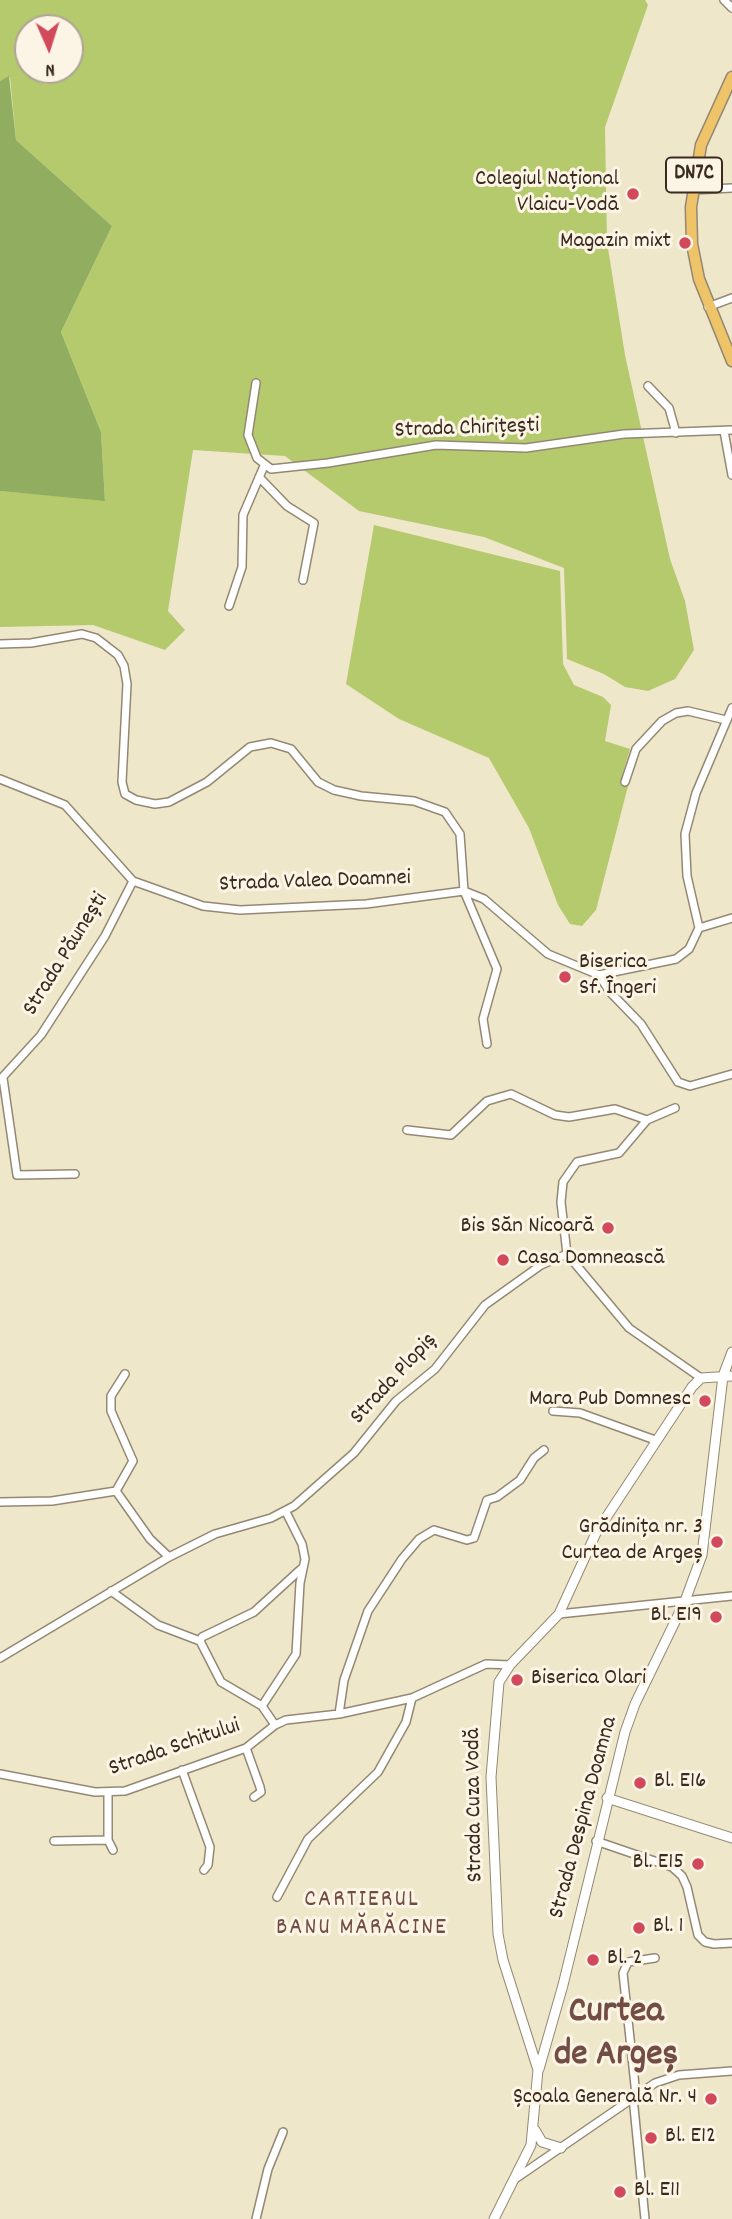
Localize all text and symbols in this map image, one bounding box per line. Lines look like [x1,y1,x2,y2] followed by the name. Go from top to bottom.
[14,14,84,84] north arrow
[45,55,55,82] text: N
[666,158,722,192] road number: DN7C
[475,167,619,221] place label: Colegiul Național Vlaicu-Vodă
[625,186,641,202] marker: Colegiul Național Vlaicu-Vodă
[560,229,671,257] place label: Magazin mixt
[677,235,693,251] marker: Magazin mixt
[394,414,540,446] street label: Strada Chirițești
[219,866,411,900] street label: Strada Valea Doamnei
[18,888,116,1022] street label: Strada Păunești
[579,950,656,1004] place label: Biserica Sf. Îngeri
[557,969,573,985] marker: Biserica Sf. Îngeri
[461,1214,594,1242] place label: Bis Săn Nicoară
[600,1220,616,1236] marker: Bis Săn Nicoară
[517,1246,665,1274] place label: Casa Domnească
[495,1252,511,1268] marker: Casa Domnească
[346,1328,444,1432] street label: Strada Plopiș
[529,1387,691,1415] place label: Mara Pub Domnesc
[697,1393,713,1409] marker: Mara Pub Domnesc
[561,1515,703,1569] place label: Grădinița nr. 3 Curtea de Argeș
[709,1534,725,1550] marker: Grădinița nr. 3 Curtea de Argeș
[651,1603,702,1631] place label: Bl. E19
[708,1609,724,1625] marker: Bl. E19
[531,1666,646,1694] place label: Biserica Olari
[509,1672,525,1688] marker: Biserica Olari
[106,1714,244,1784] street label: Strada Schitului
[545,1714,625,1922] street label: Strada Despina Doamna
[461,1728,491,1882] street label: Strada Cuza Vodă
[654,1769,706,1797] place label: Bl. E16
[632,1775,648,1791] marker: Bl. E16
[632,1850,684,1878] place label: Bl. E15
[690,1856,706,1872] marker: Bl. E15
[278,1888,446,1944] district label: CARTIERUL BANU MĂRĂCINE
[653,1914,683,1942] place label: Bl. 1
[631,1920,647,1936] marker: Bl. 1
[607,1946,643,1974] place label: Bl. 2
[585,1952,601,1968] marker: Bl. 2
[554,1993,678,2080] district label: Curtea de Argeș
[513,2085,697,2113] place label: Școala Generală Nr. 4
[703,2091,719,2107] marker: Școala Generală Nr. 4
[665,2124,716,2152] place label: Bl. E12
[643,2130,659,2146] marker: Bl. E12
[634,2178,680,2206] place label: Bl. E11
[612,2184,628,2200] marker: Bl. E11

